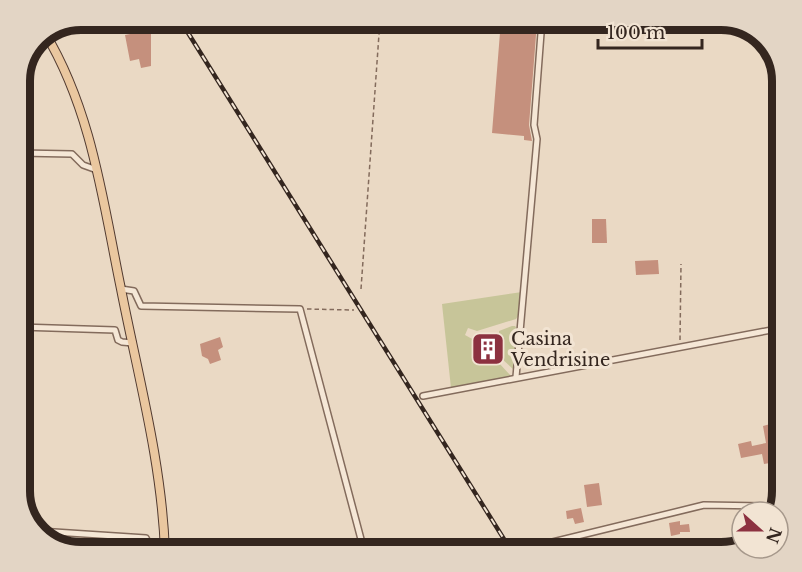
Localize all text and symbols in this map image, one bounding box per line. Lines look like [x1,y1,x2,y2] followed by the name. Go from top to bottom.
[598,12,702,50] scale bar
[607,22,665,44] text: 100 m
[510,328,610,371] place label: Casina Vendrisine
[470,331,506,367] building icon: Casina Vendrisine
[730,500,790,560] north arrow
[762,525,786,546] text: N

